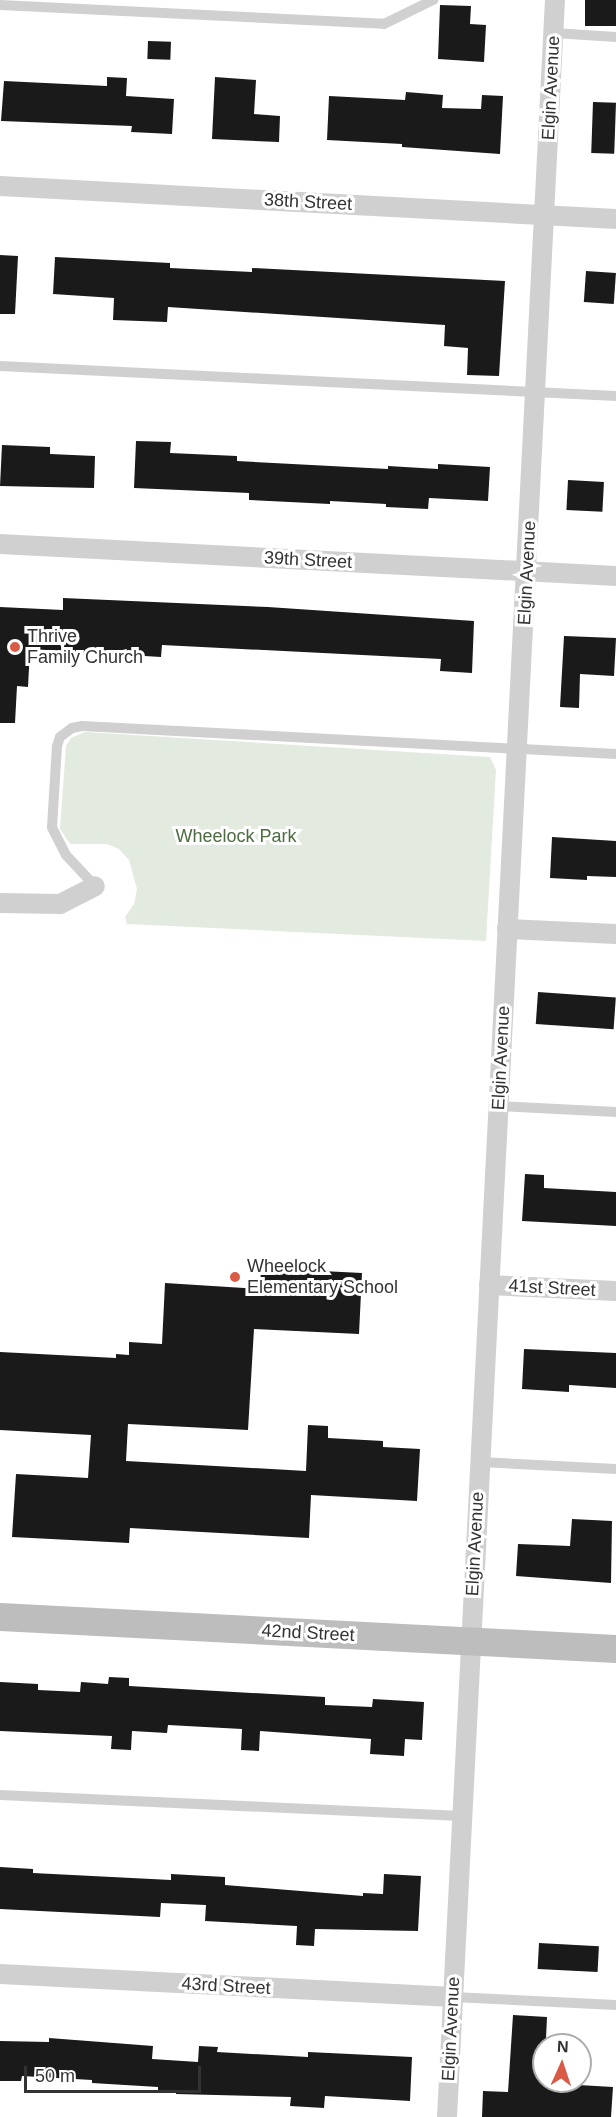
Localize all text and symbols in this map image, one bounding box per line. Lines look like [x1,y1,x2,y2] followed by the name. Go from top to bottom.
[537,35,565,141] street label: Elgin Avenue
[263,189,353,215] street label: 38th Street
[513,520,541,626] street label: Elgin Avenue
[263,547,353,573] street label: 39th Street
[27,626,143,668] place label: Thrive Family Church
[8,640,22,654] marker: Thrive Family Church
[175,825,297,847] park label: Wheelock Park
[487,1005,515,1111] street label: Elgin Avenue
[247,1256,398,1298] place label: Wheelock Elementary School
[228,1270,242,1284] marker: Wheelock Elementary School
[508,1275,596,1301] street label: 41st Street
[461,1491,489,1597] street label: Elgin Avenue
[261,1620,355,1646] street label: 42nd Street
[181,1973,271,1999] street label: 43rd Street
[437,1976,465,2082] street label: Elgin Avenue
[532,2033,592,2093] north arrow
[557,2038,569,2055] text: N
[27,2054,204,2092] scale bar
[35,2066,75,2086] text: 50 m

